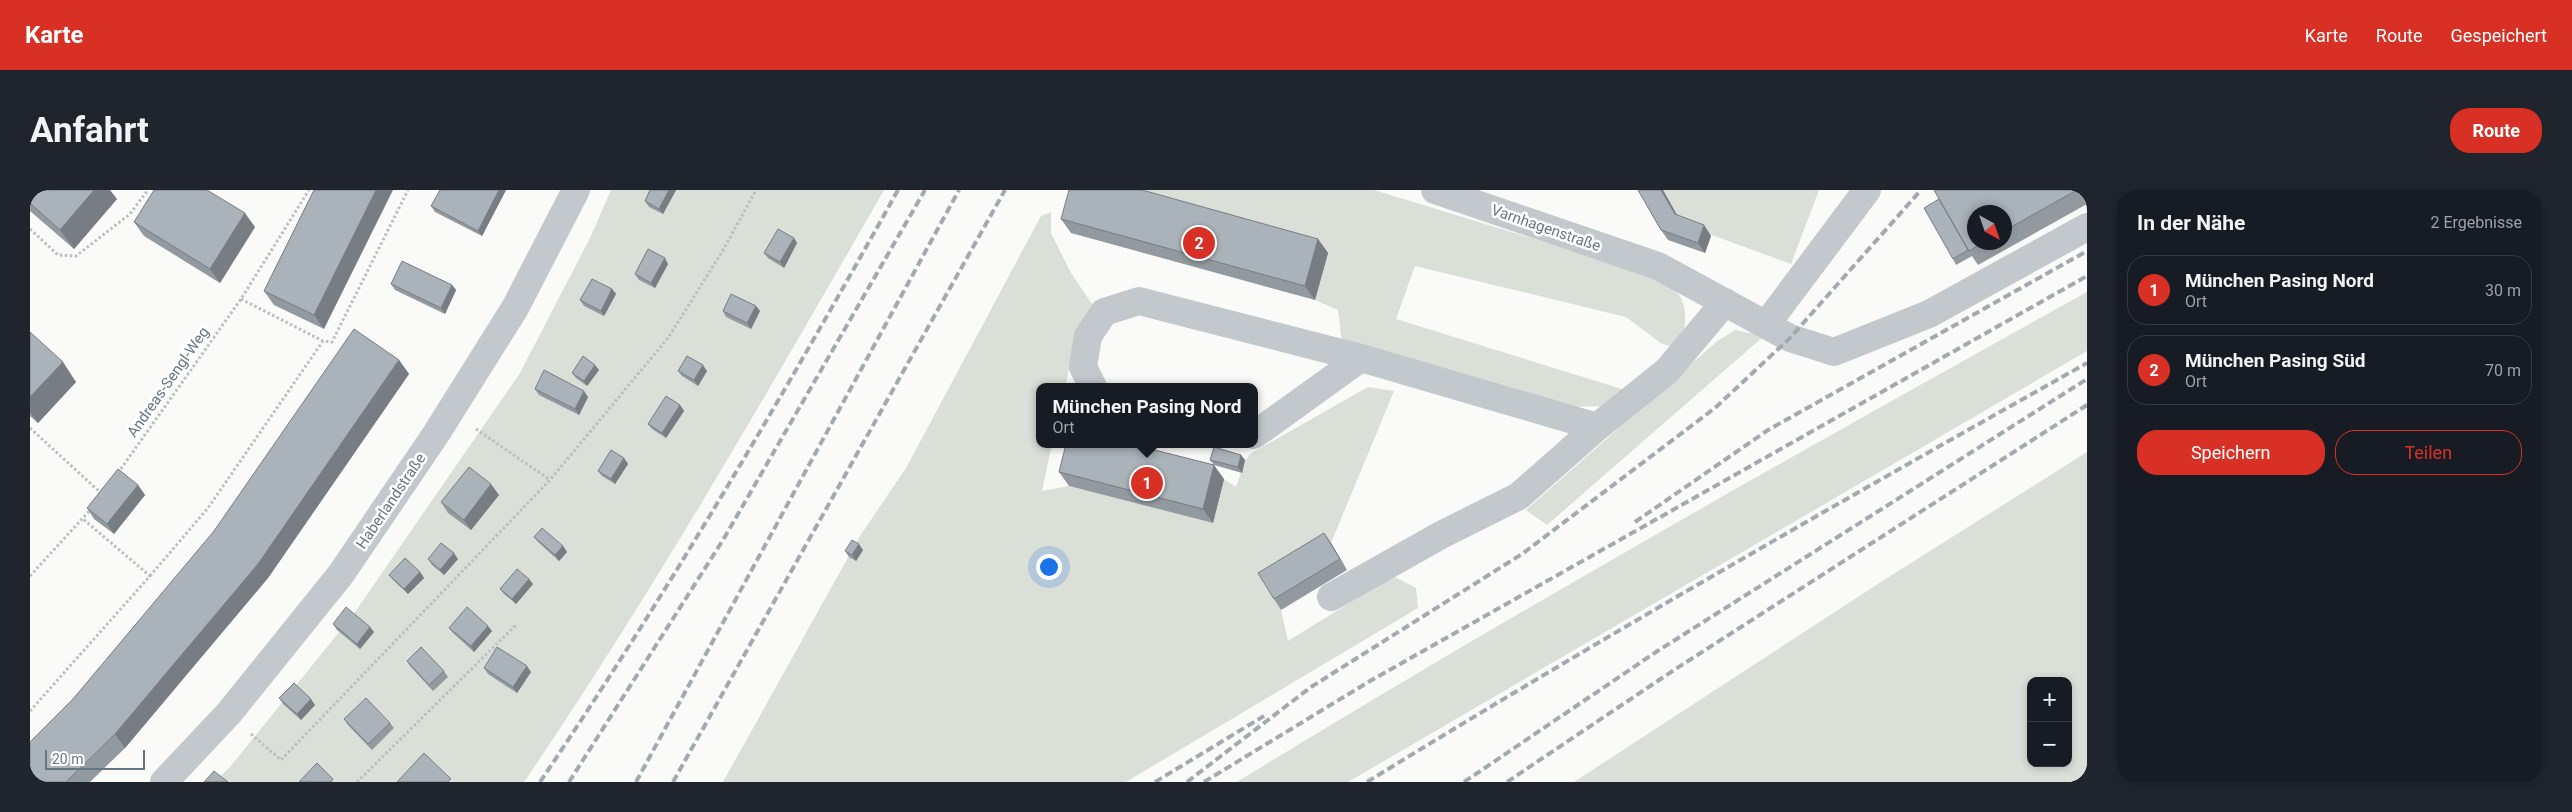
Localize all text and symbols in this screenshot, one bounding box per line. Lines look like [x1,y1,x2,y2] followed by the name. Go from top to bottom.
[25,21,84,49] text: Karte
[2305,25,2348,46] text: Karte
[2376,25,2423,46] text: Route
[2451,25,2547,46] text: Gespeichert
[2450,108,2542,153] button: Route
[30,110,149,151] text: Anfahrt
[1489,201,1603,255] street label: Varnhagenstraße
[1967,205,2012,250] north arrow
[2137,211,2245,235] text: In der Nähe
[2430,213,2522,232] text: 2 Ergebnisse
[1183,224,1215,262] pin: 2
[2185,269,2374,292] text: München Pasing Nord
[2149,281,2159,300] text: 1
[2485,281,2521,300] text: 30 m
[2185,292,2207,311] text: Ort
[123,323,213,441] street label: Andreas-Sengl-Weg
[2185,349,2365,372] text: München Pasing Süd
[2149,361,2159,380] text: 2
[2485,361,2521,380] text: 70 m
[2185,372,2207,391] text: Ort
[1036,383,1258,448] popup
[1052,395,1242,418] text: München Pasing Nord
[1052,418,1075,437] text: Ort
[2137,430,2325,475] button: Speichern
[2335,430,2522,475] button: Teilen
[352,450,430,552] street label: Haberlandstraße
[1131,464,1163,502] pin: 1
[1036,554,1062,580] your location
[2027,677,2072,767] map controls
[2027,677,2072,722] button: +
[2027,722,2072,767] button: −
[45,747,145,770] scale bar
[52,751,84,767] text: 20 m

